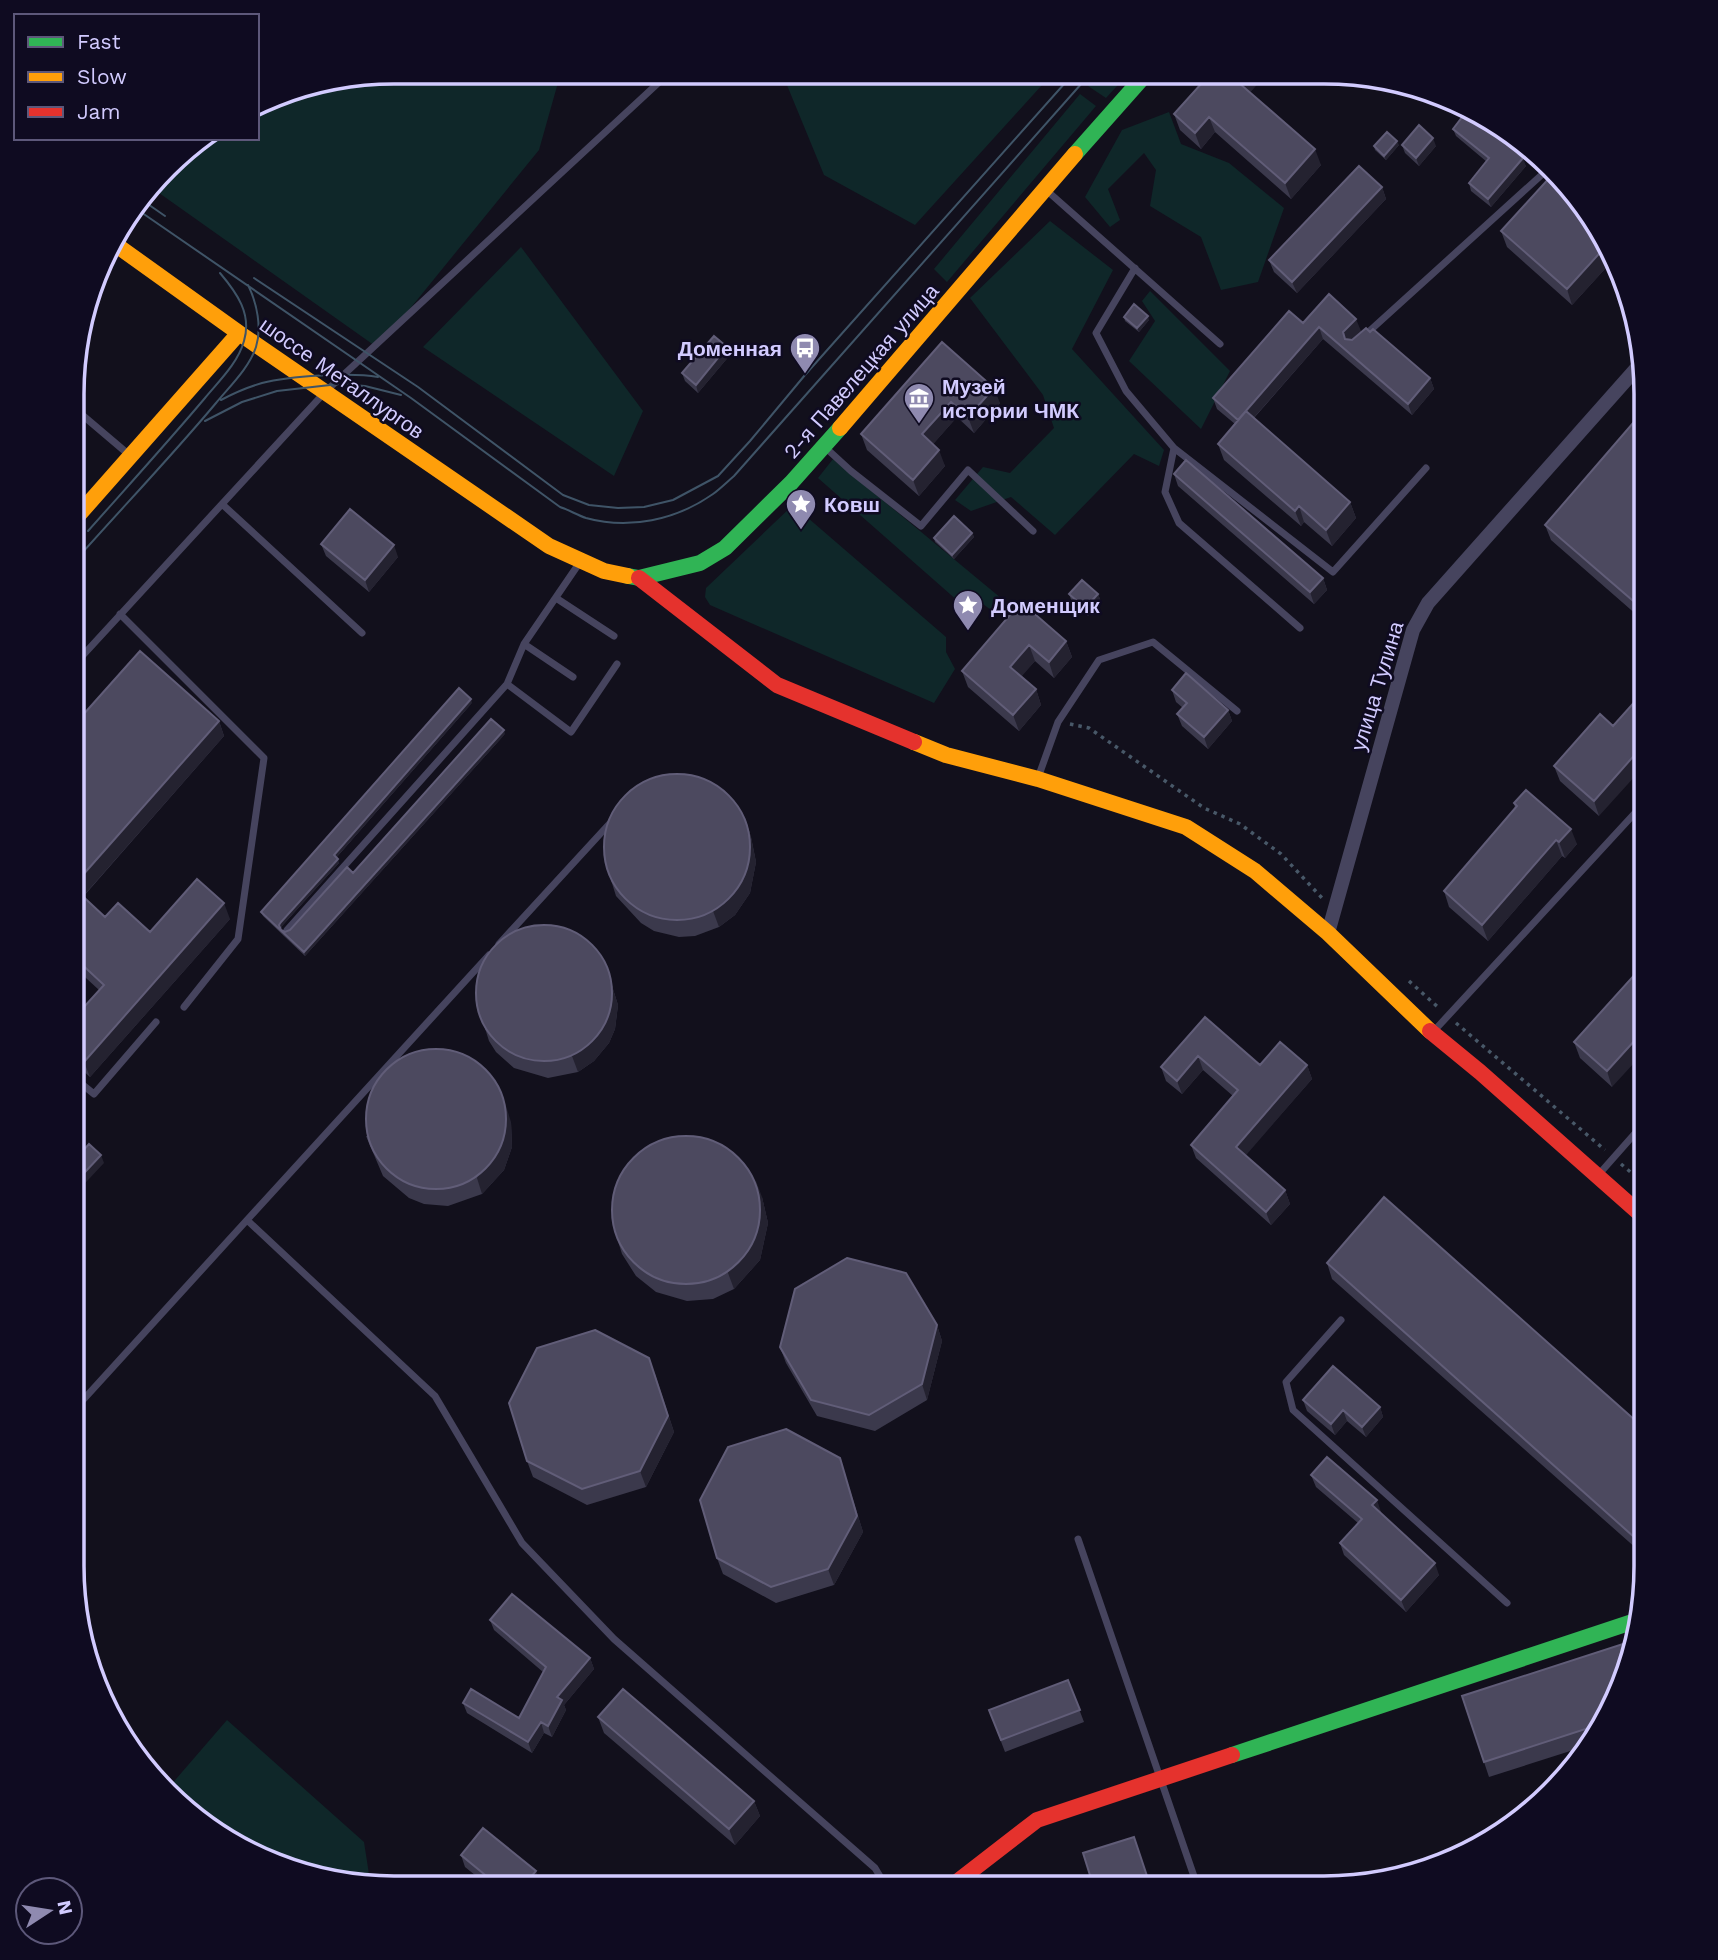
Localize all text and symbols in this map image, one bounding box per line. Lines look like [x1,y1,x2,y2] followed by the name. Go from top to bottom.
[14,14,259,140] legend
[77,29,121,54] text: Fast
[77,64,127,89] text: Slow
[77,99,120,124] text: Jam
[778,278,944,463] street label: 2-я Павелецкая улица
[255,312,429,444] street label: шоссе Металлургов
[788,331,822,375] bus stop icon: Доменная
[678,336,782,361] place label: Доменная
[942,374,1079,423] place label: Музей истории ЧМК
[902,381,936,425] museum icon: Музей истории ЧМК
[784,487,818,531] place icon: Ковш
[824,492,880,517] place label: Ковш
[951,588,985,632] place icon: Доменщик
[991,593,1100,618] place label: Доменщик
[1345,618,1409,754] street label: улица Тулина
[14,1876,84,1946] north arrow
[52,1898,78,1917] text: N

